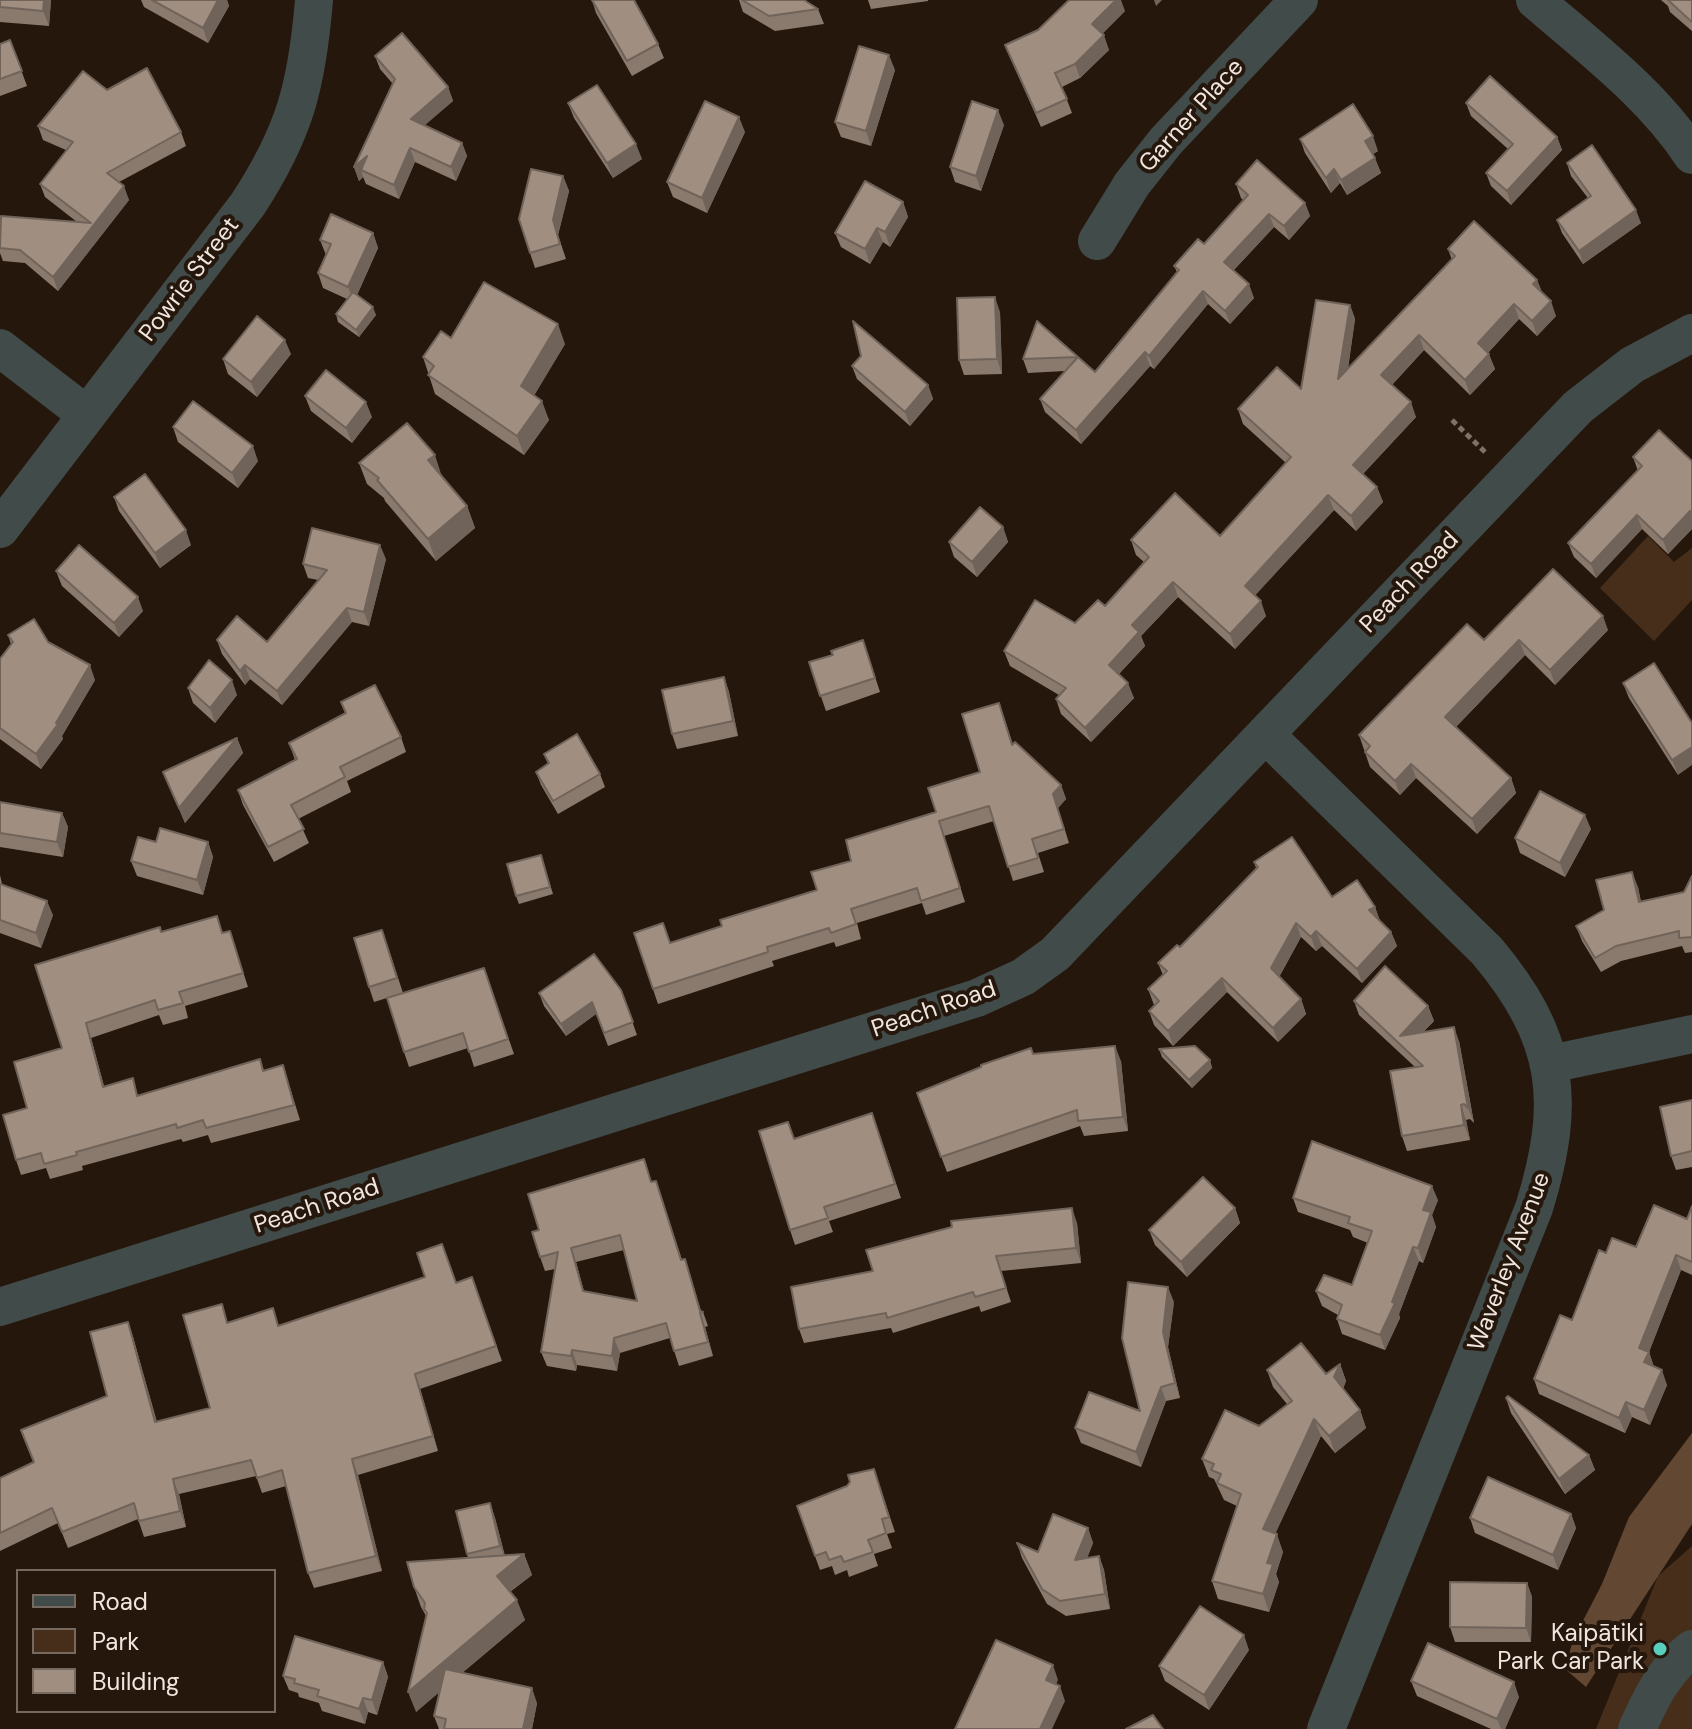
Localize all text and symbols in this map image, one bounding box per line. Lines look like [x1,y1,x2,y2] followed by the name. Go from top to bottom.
[1134,53,1250,179] street label: Garner Place
[134,212,246,348] street label: Powrie Street
[1355,526,1465,640] street label: Peach Road
[868,975,1000,1045] street label: Peach Road
[1463,1169,1557,1355] street label: Waverley Avenue
[251,1173,383,1241] street label: Peach Road
[16,1569,276,1713] legend
[92,1586,148,1617] text: Road
[1497,1621,1644,1677] place label: Kaipātiki Park Car Park
[92,1626,139,1657] text: Park
[1651,1640,1669,1658] marker: Kaipātiki Park Car Park
[92,1666,179,1697] text: Building

